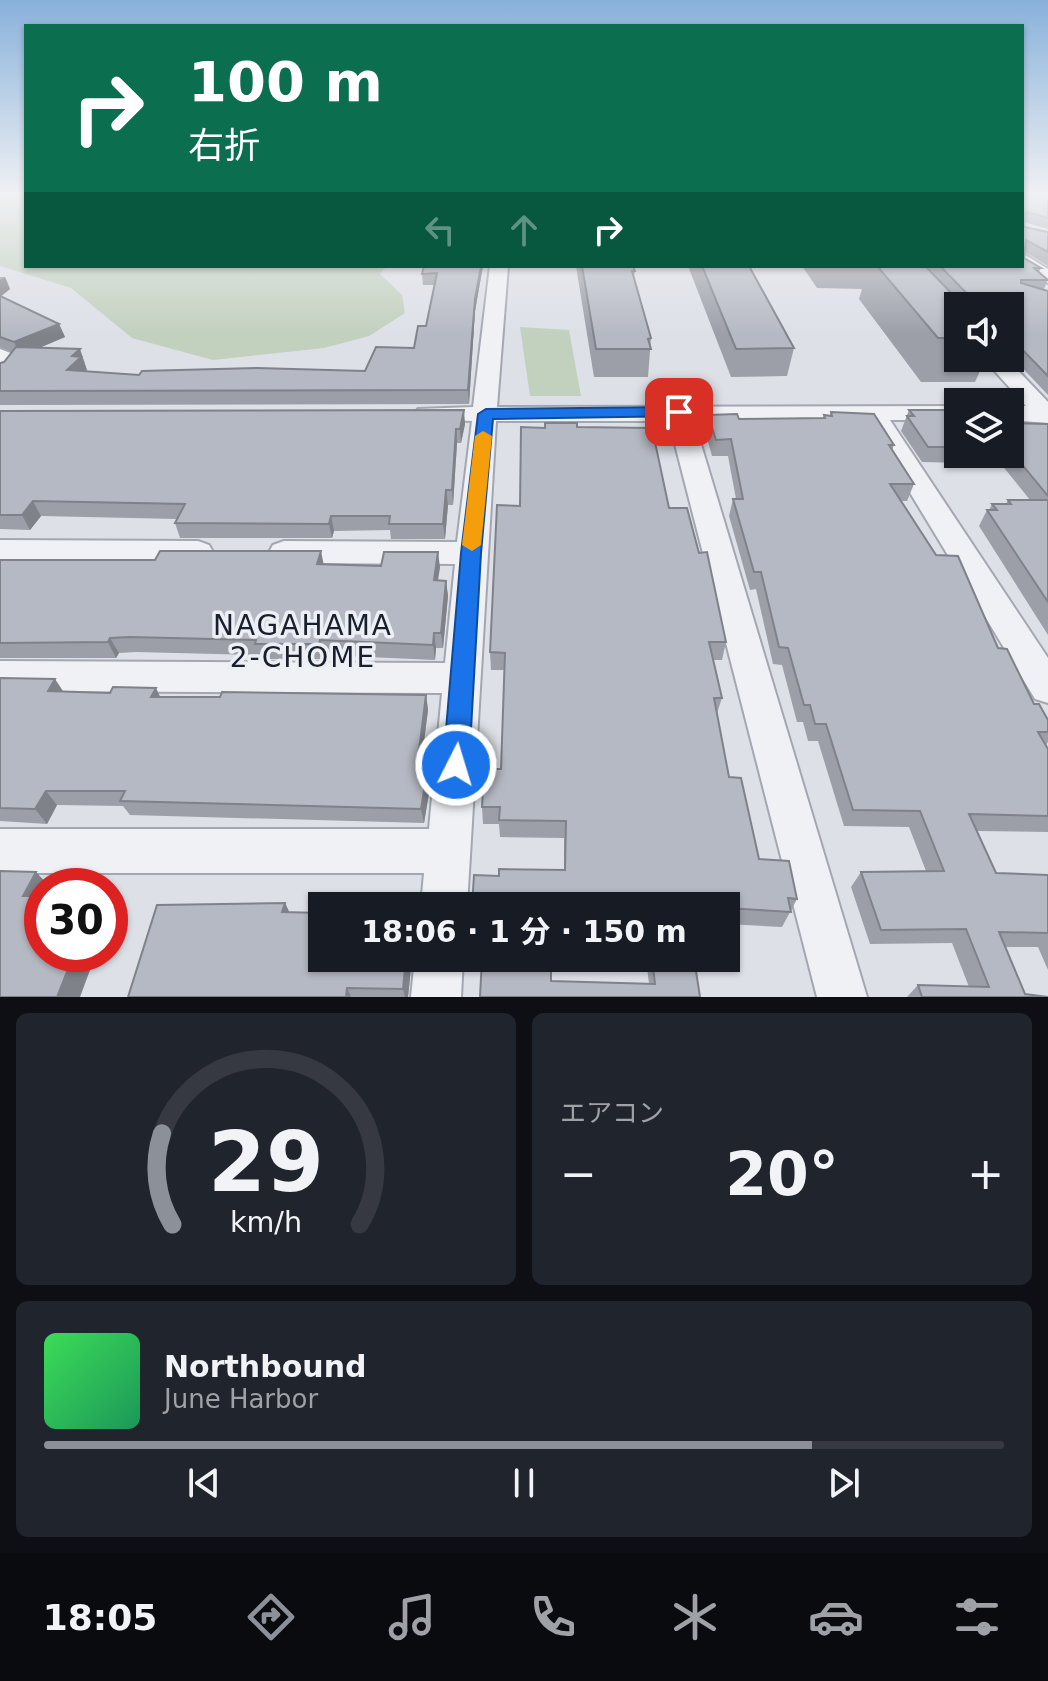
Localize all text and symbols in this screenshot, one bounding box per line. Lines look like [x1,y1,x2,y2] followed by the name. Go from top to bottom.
[188,49,383,114] text: 100 m
[56,56,160,160] icon: right
[188,125,260,166] text: 右折
[418,208,462,252] icon: left
[502,208,546,252] icon: ahead
[586,208,630,252] icon: right
[944,292,1024,468] map controls
[944,292,1024,372] button: sound
[645,378,713,446] pin
[944,388,1024,468] button: layers
[657,390,701,434] icon: arrive
[213,609,393,674] district label: NAGAHAMA 2-CHOME
[414,723,498,807] position arrow
[24,868,128,972] speed limit sign: 30
[361,914,687,949] text: 18:06 · 1 分 · 150 m
[560,1098,664,1128] text: エアコン
[208,1114,324,1211] text: 29
[725,1139,839,1209] text: 20°
[560,1148,597,1199] text: −
[967,1148,1004,1199] text: +
[230,1205,302,1239] text: km/h
[164,1349,367,1384] text: Northbound
[164,1384,318,1414] text: June Harbor
[182,1461,226,1505] icon: previous
[502,1461,546,1505] icon: pause
[822,1461,866,1505] icon: next
[243,1589,299,1645] icon: directions
[384,1589,440,1645] icon: music
[525,1589,581,1645] icon: phone
[667,1589,723,1645] icon: climate
[808,1589,864,1645] icon: car
[949,1589,1005,1645] icon: filters
[43,1597,157,1638] text: 18:05

